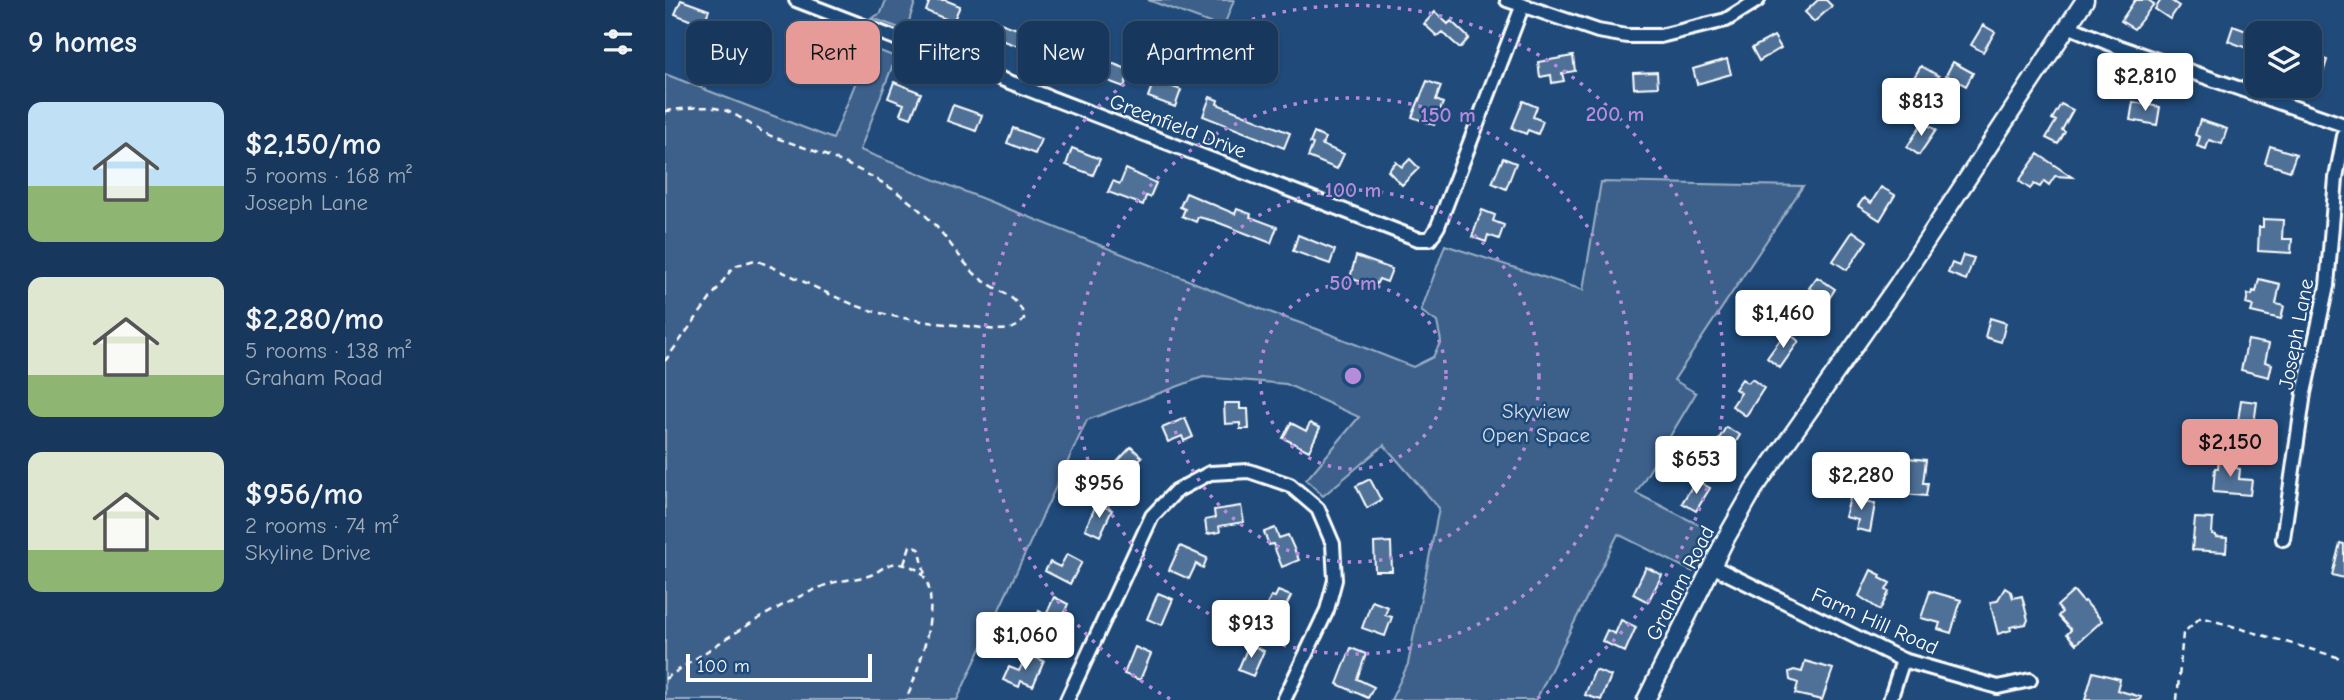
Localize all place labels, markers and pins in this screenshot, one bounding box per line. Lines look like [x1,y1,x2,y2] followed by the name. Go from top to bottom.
[2088,54,2202,113] pin: $2,810
[1880,78,1962,138] pin: $813
[1726,290,1840,350] pin: $1,460
[1341,364,1365,388] centre of rings
[2173,420,2287,479] pin: $2,150
[1655,436,1737,496] pin: $653
[1804,452,1918,512] pin: $2,280
[1058,461,1140,520] pin: $956
[1210,600,1292,660] pin: $913
[968,612,1082,672] pin: $1,060

